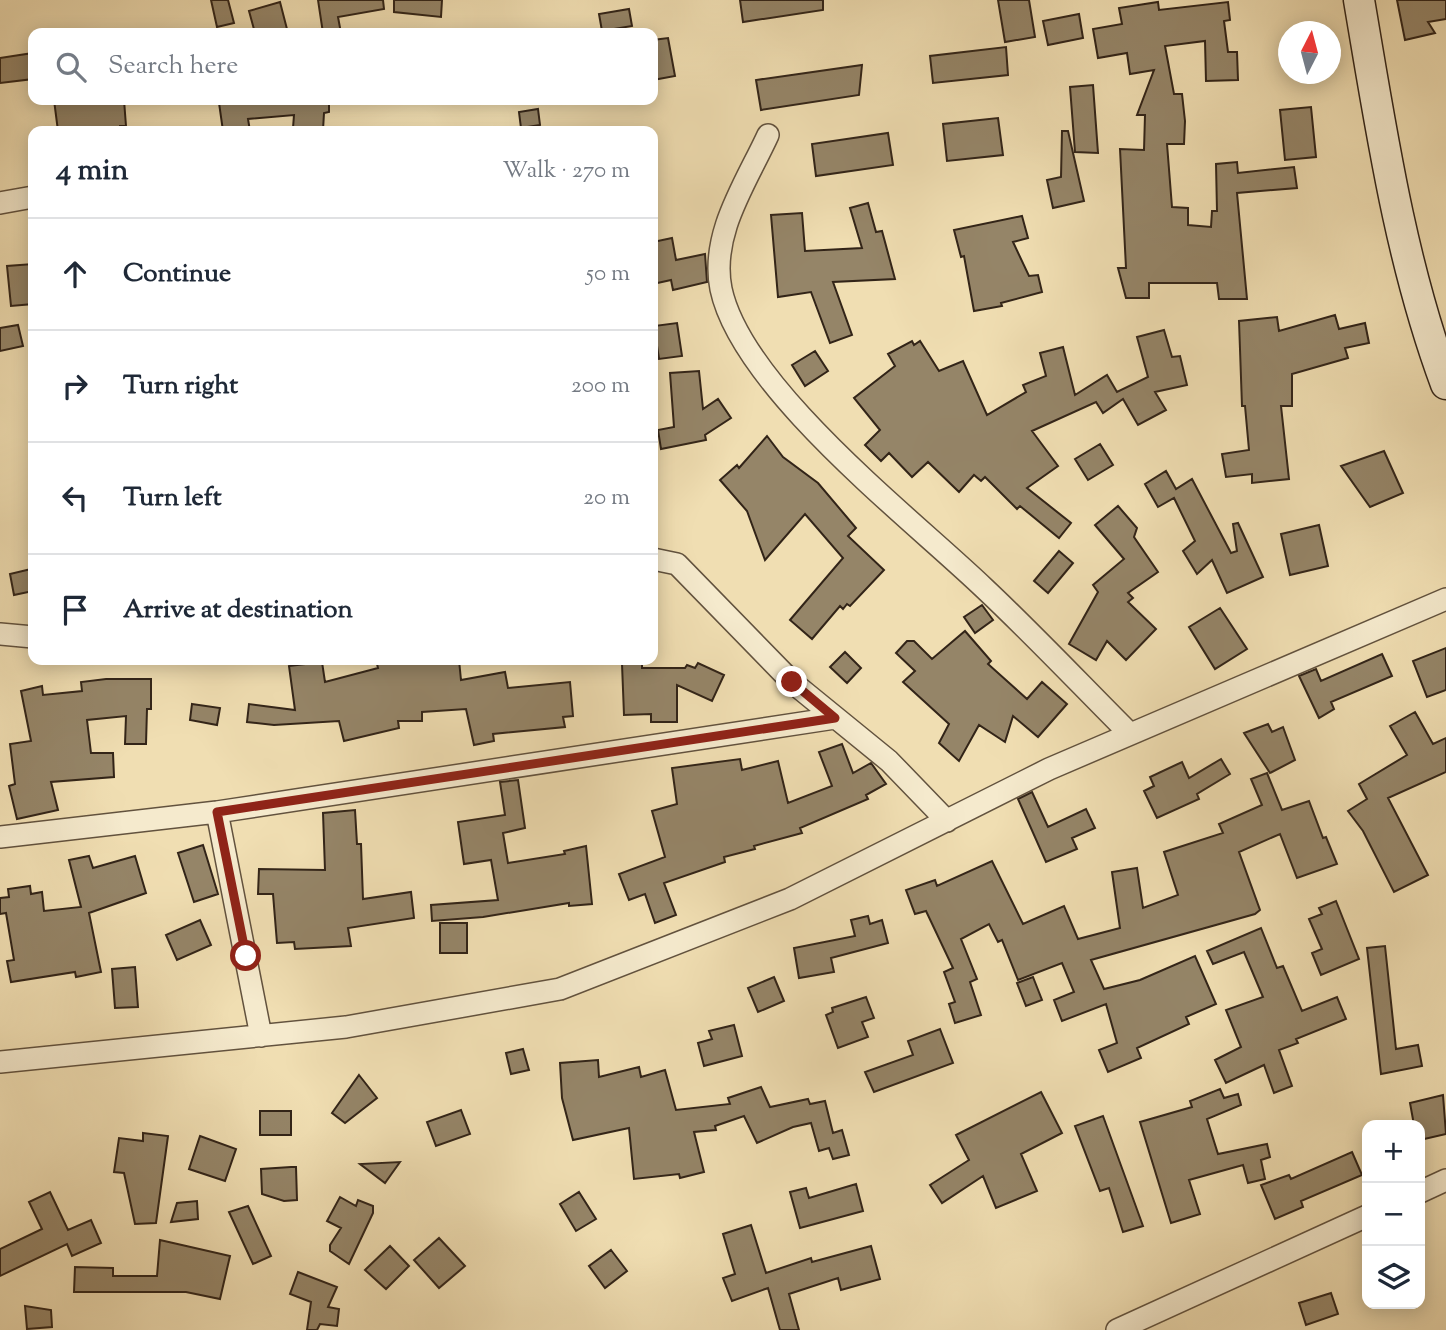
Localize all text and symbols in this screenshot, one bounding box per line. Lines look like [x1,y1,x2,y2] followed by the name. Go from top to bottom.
[1278,21,1341,84] north arrow
[28,28,658,105] search box
[52,48,90,86] icon: search
[108,48,238,85] text: Search here
[56,150,129,193] text: 4 min
[502,155,630,188] text: Walk · 270 m
[56,255,94,293] icon: ahead
[123,256,231,293] text: Continue
[586,258,630,291] text: 50 m
[56,367,94,405] icon: right
[123,368,238,405] text: Turn right
[571,370,630,403] text: 200 m
[56,479,94,517] icon: left
[123,480,222,517] text: Turn left
[583,482,630,515] text: 20 m
[56,591,94,629] icon: arrive
[123,592,353,629] text: Arrive at destination
[776,666,807,697] route end
[230,940,261,971] route start
[1362,1120,1425,1309] map controls
[1362,1120,1425,1183] button: +
[1362,1183,1425,1246] button: −
[1362,1246,1425,1309] button: layers

